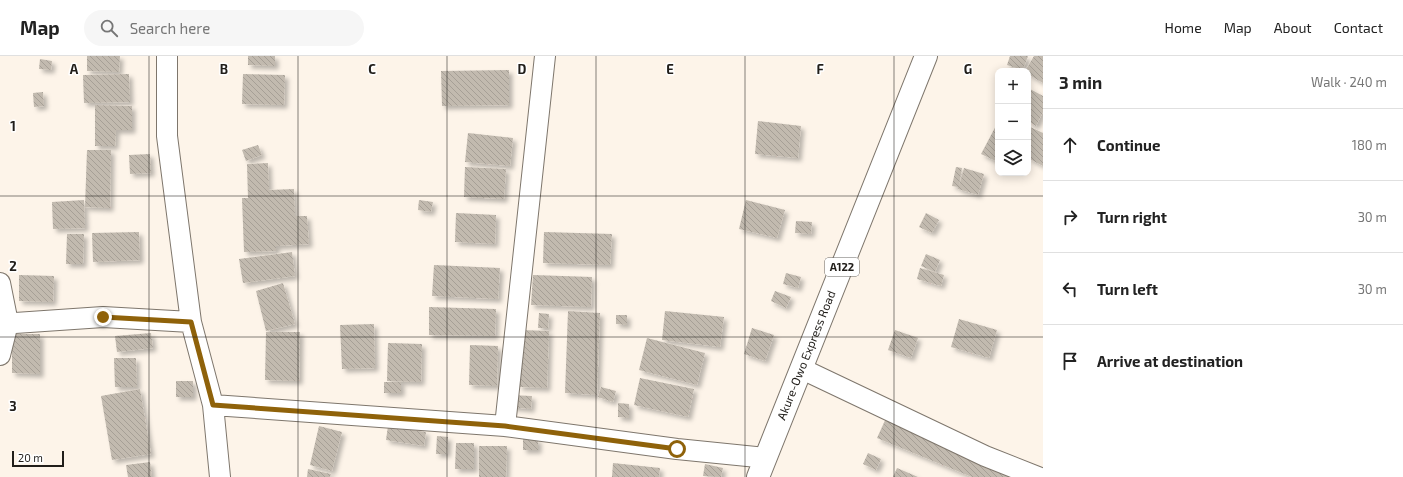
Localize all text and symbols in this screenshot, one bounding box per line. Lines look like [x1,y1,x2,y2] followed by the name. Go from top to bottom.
[84,10,364,46] search box
[20,16,60,39] text: Map
[98,17,120,39] icon: search
[130,19,210,37] text: Search here
[1165,19,1202,36] text: Home
[1224,19,1252,36] text: Map
[1274,19,1312,36] text: About
[1334,19,1383,36] text: Contact
[70,61,79,77] text: A
[220,61,228,77] text: B
[368,61,376,77] text: C
[518,61,527,77] text: D
[666,61,674,77] text: E
[816,61,824,77] text: F
[964,61,972,77] text: G
[995,68,1031,176] map controls
[995,68,1031,104] button: +
[1059,72,1102,92] text: 3 min
[1311,74,1387,90] text: Walk · 240 m
[995,104,1031,140] button: −
[10,118,16,134] text: 1
[1059,134,1081,156] icon: ahead
[1097,136,1160,154] text: Continue
[1352,137,1387,153] text: 180 m
[995,140,1031,176] button: layers
[1059,206,1081,228] icon: right
[1097,208,1167,226] text: Turn right
[1358,209,1387,225] text: 30 m
[9,258,17,274] text: 2
[825,258,859,276] road number: A122
[1059,278,1081,300] icon: left
[1097,280,1158,298] text: Turn left
[1358,281,1387,297] text: 30 m
[774,288,838,422] street label: Akure-Owo Express Road
[94,308,112,326] route end
[1059,350,1081,372] icon: arrive
[1097,352,1243,370] text: Arrive at destination
[9,398,17,414] text: 3
[668,440,686,458] route start
[12,449,64,468] scale bar
[18,451,43,464] text: 20 m

